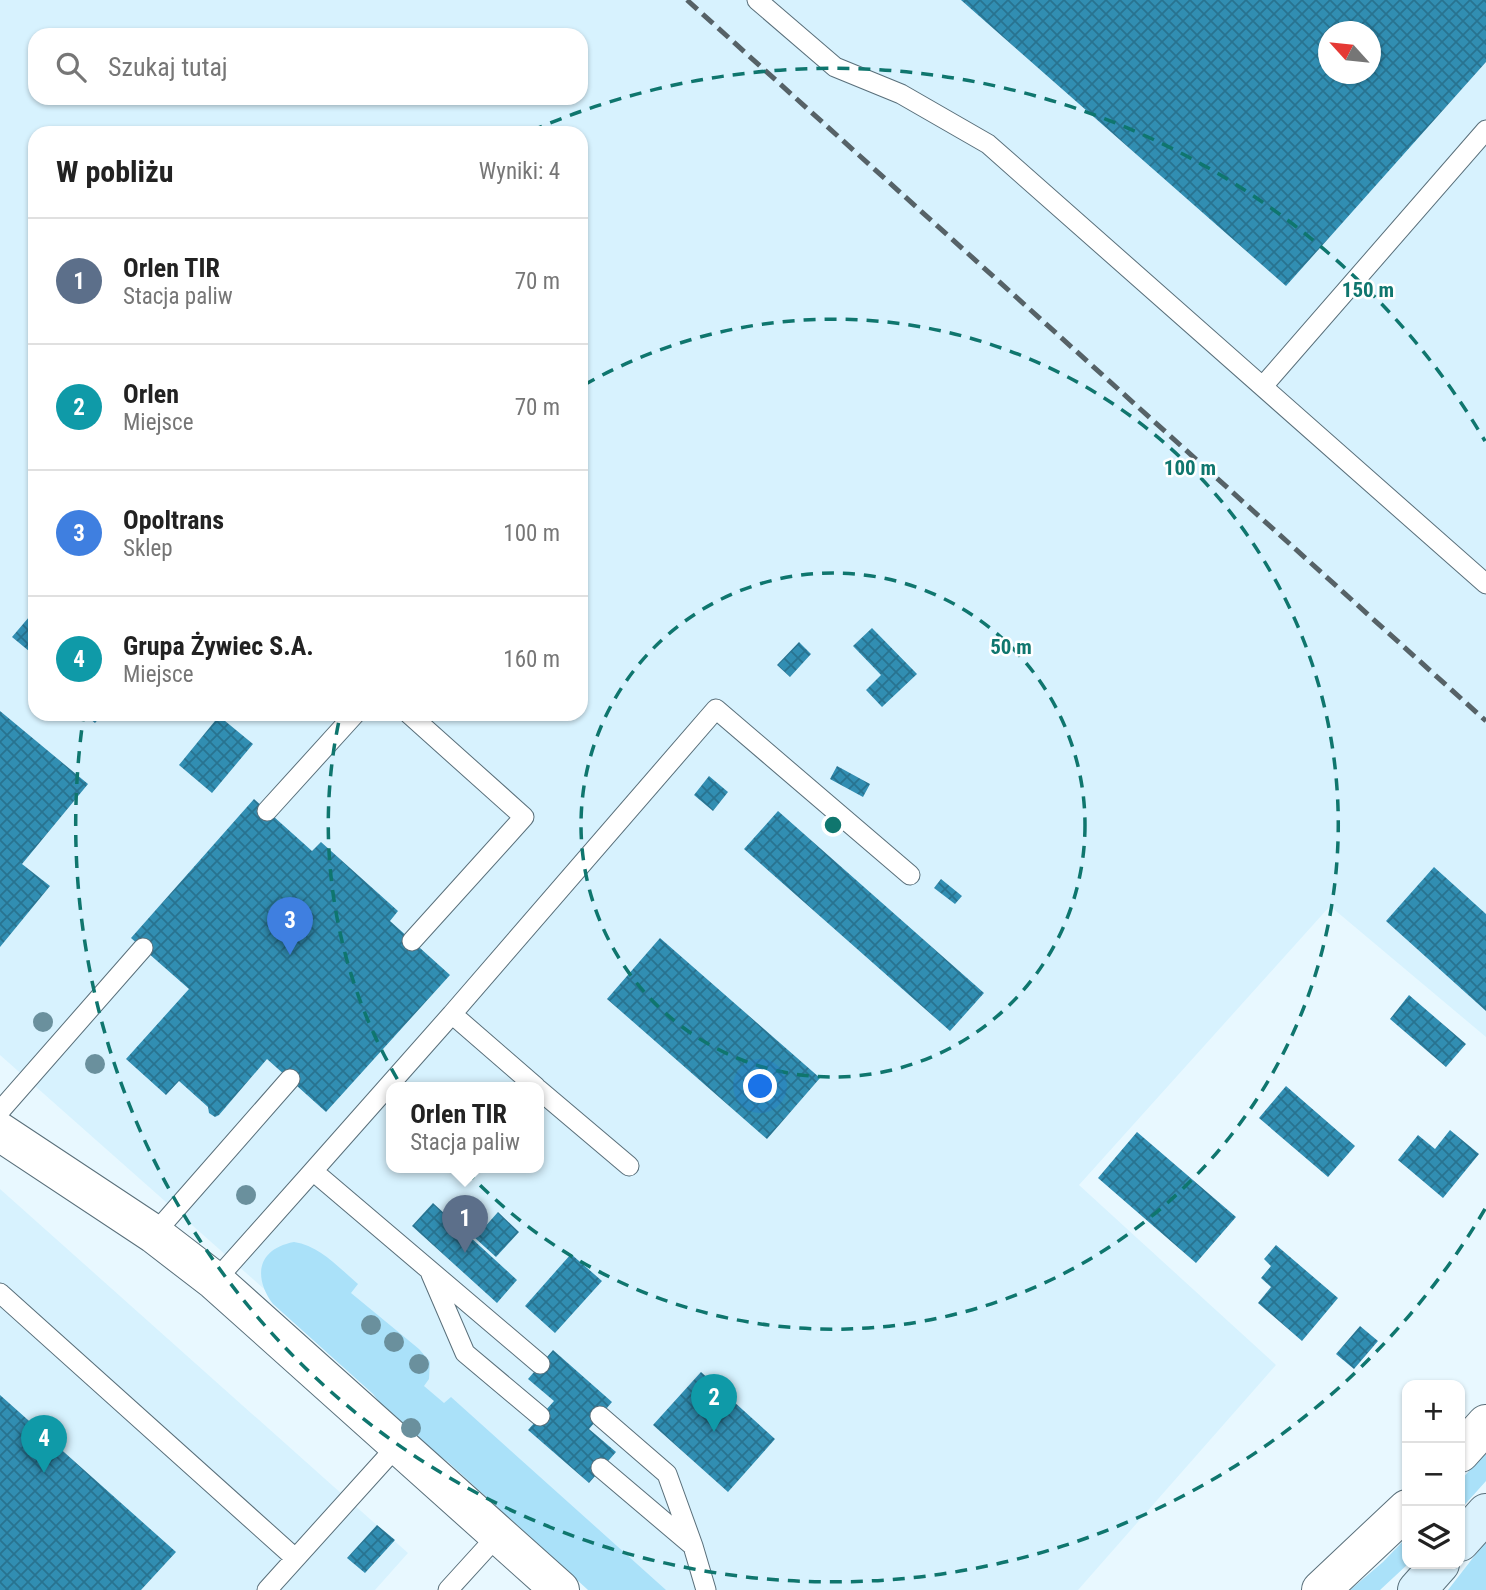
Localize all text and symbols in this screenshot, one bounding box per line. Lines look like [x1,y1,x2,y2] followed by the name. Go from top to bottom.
[1318,21,1381,84] north arrow
[28,28,588,105] search box
[52,48,90,86] icon: search
[108,52,228,82] text: Szukaj tutaj
[56,154,173,189] text: W pobliżu
[479,158,560,185] text: Wyniki: 4
[123,253,220,283] text: Orlen TIR
[73,268,85,295] text: 1
[515,268,560,295] text: 70 m
[1342,278,1394,302] text: 150 m
[123,283,233,310] text: Stacja paliw
[123,379,179,409] text: Orlen
[73,394,85,421] text: 2
[515,394,560,421] text: 70 m
[123,409,193,436] text: Miejsce
[1164,456,1216,480] text: 100 m
[123,505,224,535] text: Opoltrans
[73,520,85,547] text: 3
[503,520,560,547] text: 100 m
[123,535,173,562] text: Sklep
[123,631,314,661] text: Grupa Żywiec S.A.
[990,635,1032,659] text: 50 m
[73,646,85,673] text: 4
[503,646,560,673] text: 160 m
[123,661,193,688] text: Miejsce
[821,813,845,837] centre of rings
[267,897,313,955] pin: 3
[743,1069,777,1103] your location
[386,1082,544,1173] popup
[410,1099,507,1129] text: Orlen TIR
[410,1129,520,1156] text: Stacja paliw
[442,1195,488,1253] pin: 1
[691,1374,737,1432] pin: 2
[1402,1380,1465,1569] map controls
[1402,1380,1465,1443] button: +
[21,1415,67,1473] pin: 4
[1402,1443,1465,1506] button: −
[1402,1506,1465,1569] button: layers

